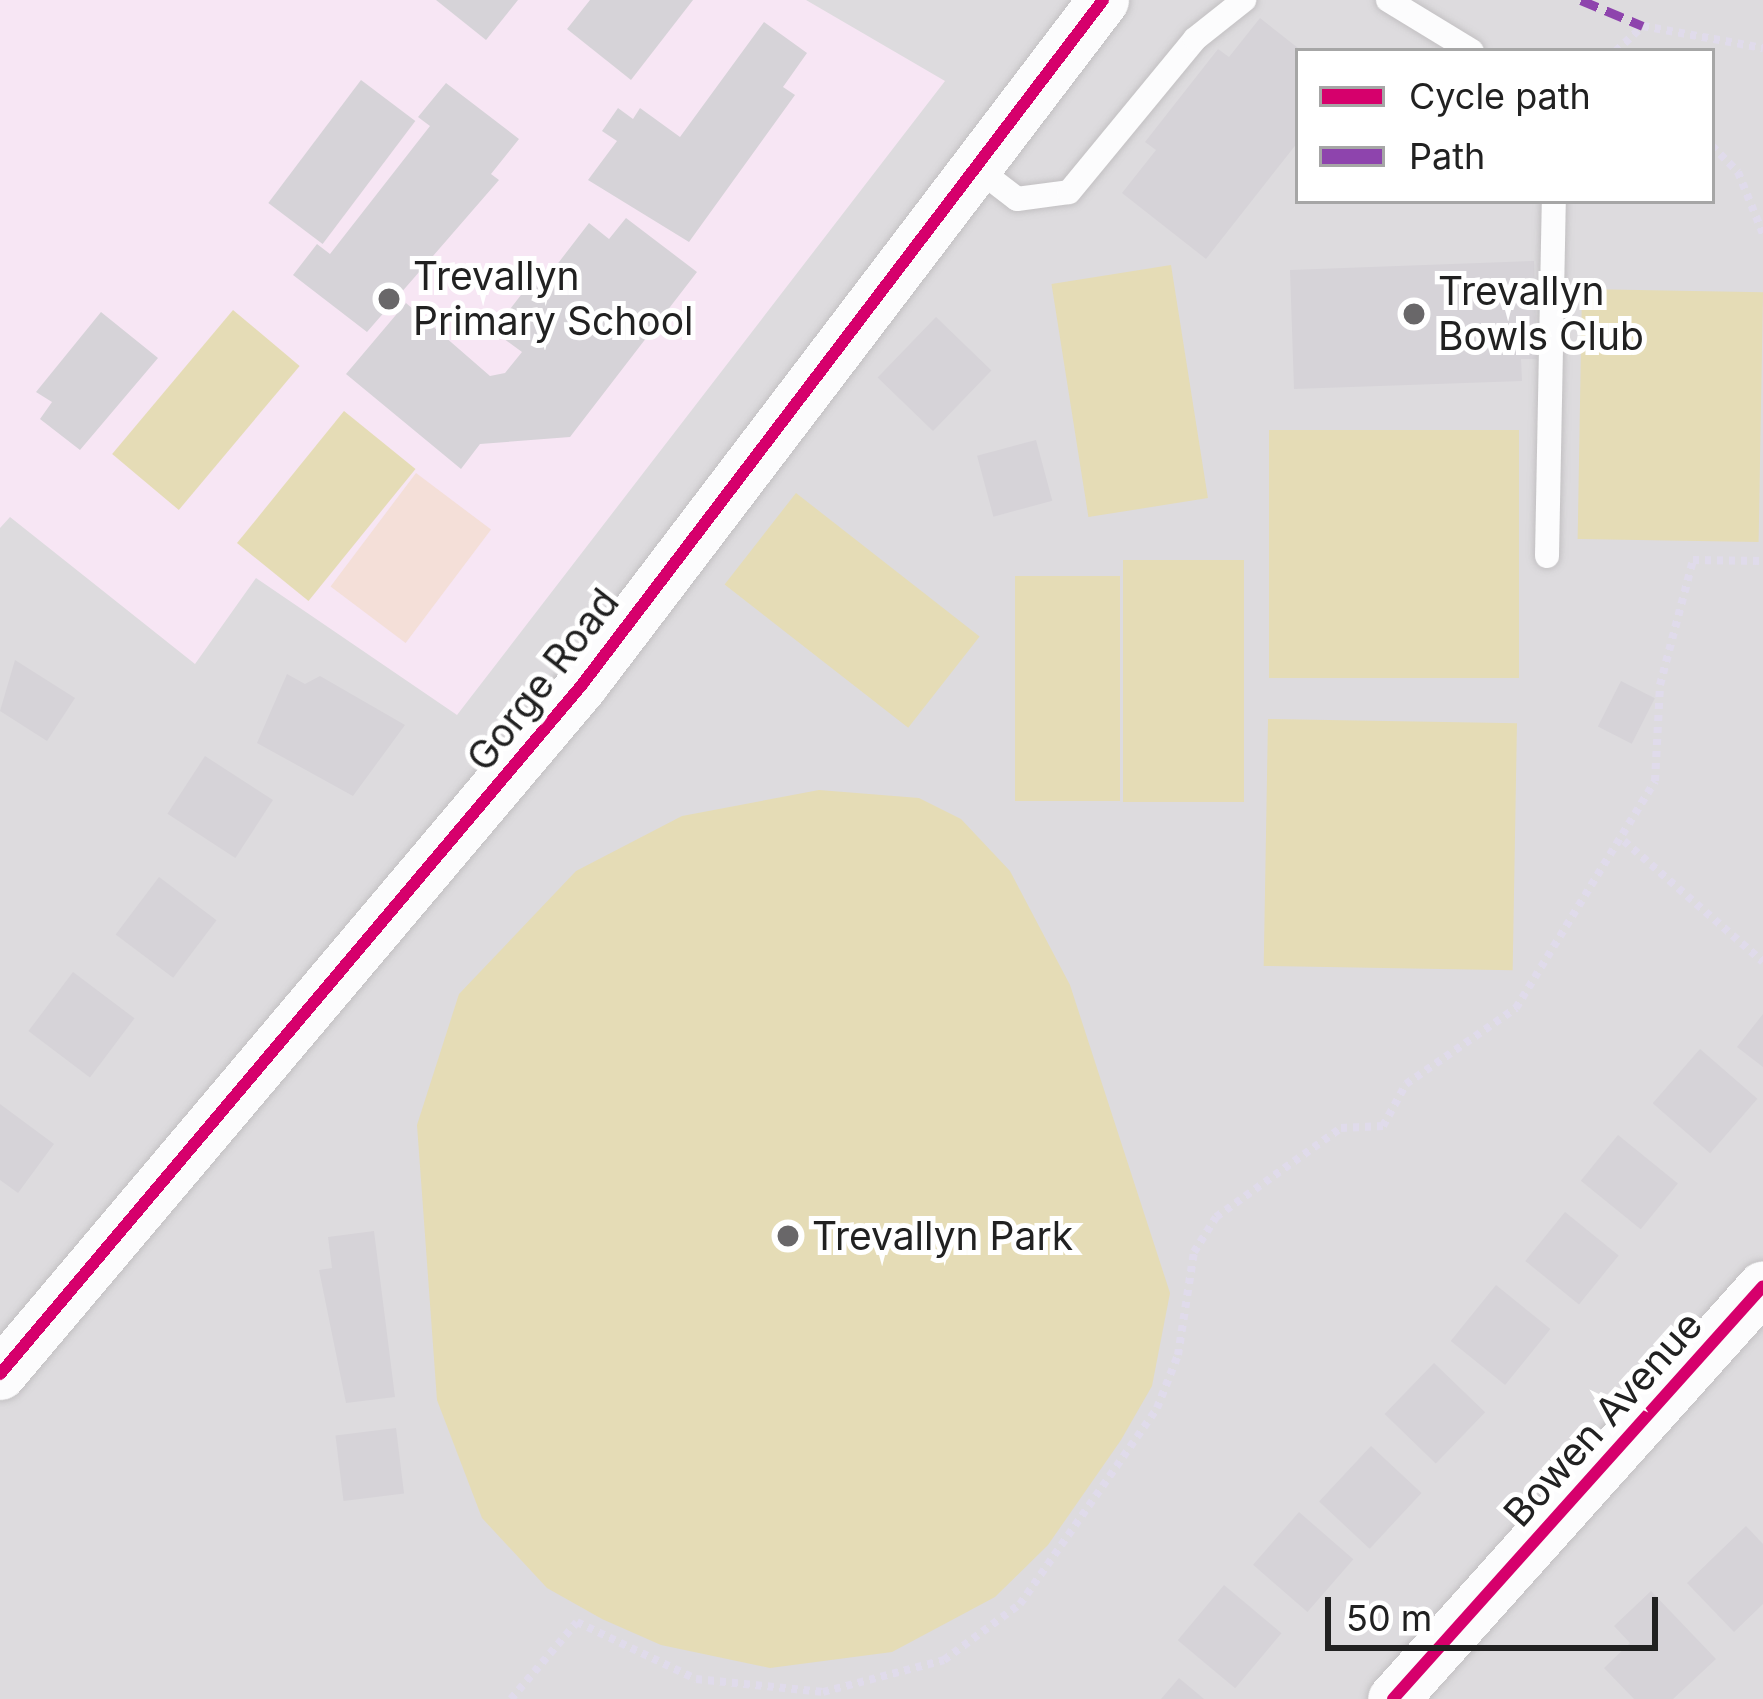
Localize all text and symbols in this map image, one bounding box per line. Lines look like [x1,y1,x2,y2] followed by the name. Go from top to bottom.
[1295,48,1715,204] legend
[1409,74,1591,118] text: Cycle path
[1409,134,1485,178] text: Path
[413,254,693,345] place label: Trevallyn Primary School
[1438,269,1644,360] place label: Trevallyn Bowls Club
[376,286,402,312] marker: Trevallyn Primary School
[1401,301,1427,327] marker: Trevallyn Bowls Club
[457,580,629,780] street label: Gorge Road
[812,1213,1073,1259] place label: Trevallyn Park
[775,1223,801,1249] marker: Trevallyn Park
[1494,1302,1712,1536] street label: Bowen Avenue
[1331,1573,1664,1647] scale bar
[1346,1596,1432,1640] text: 50 m

